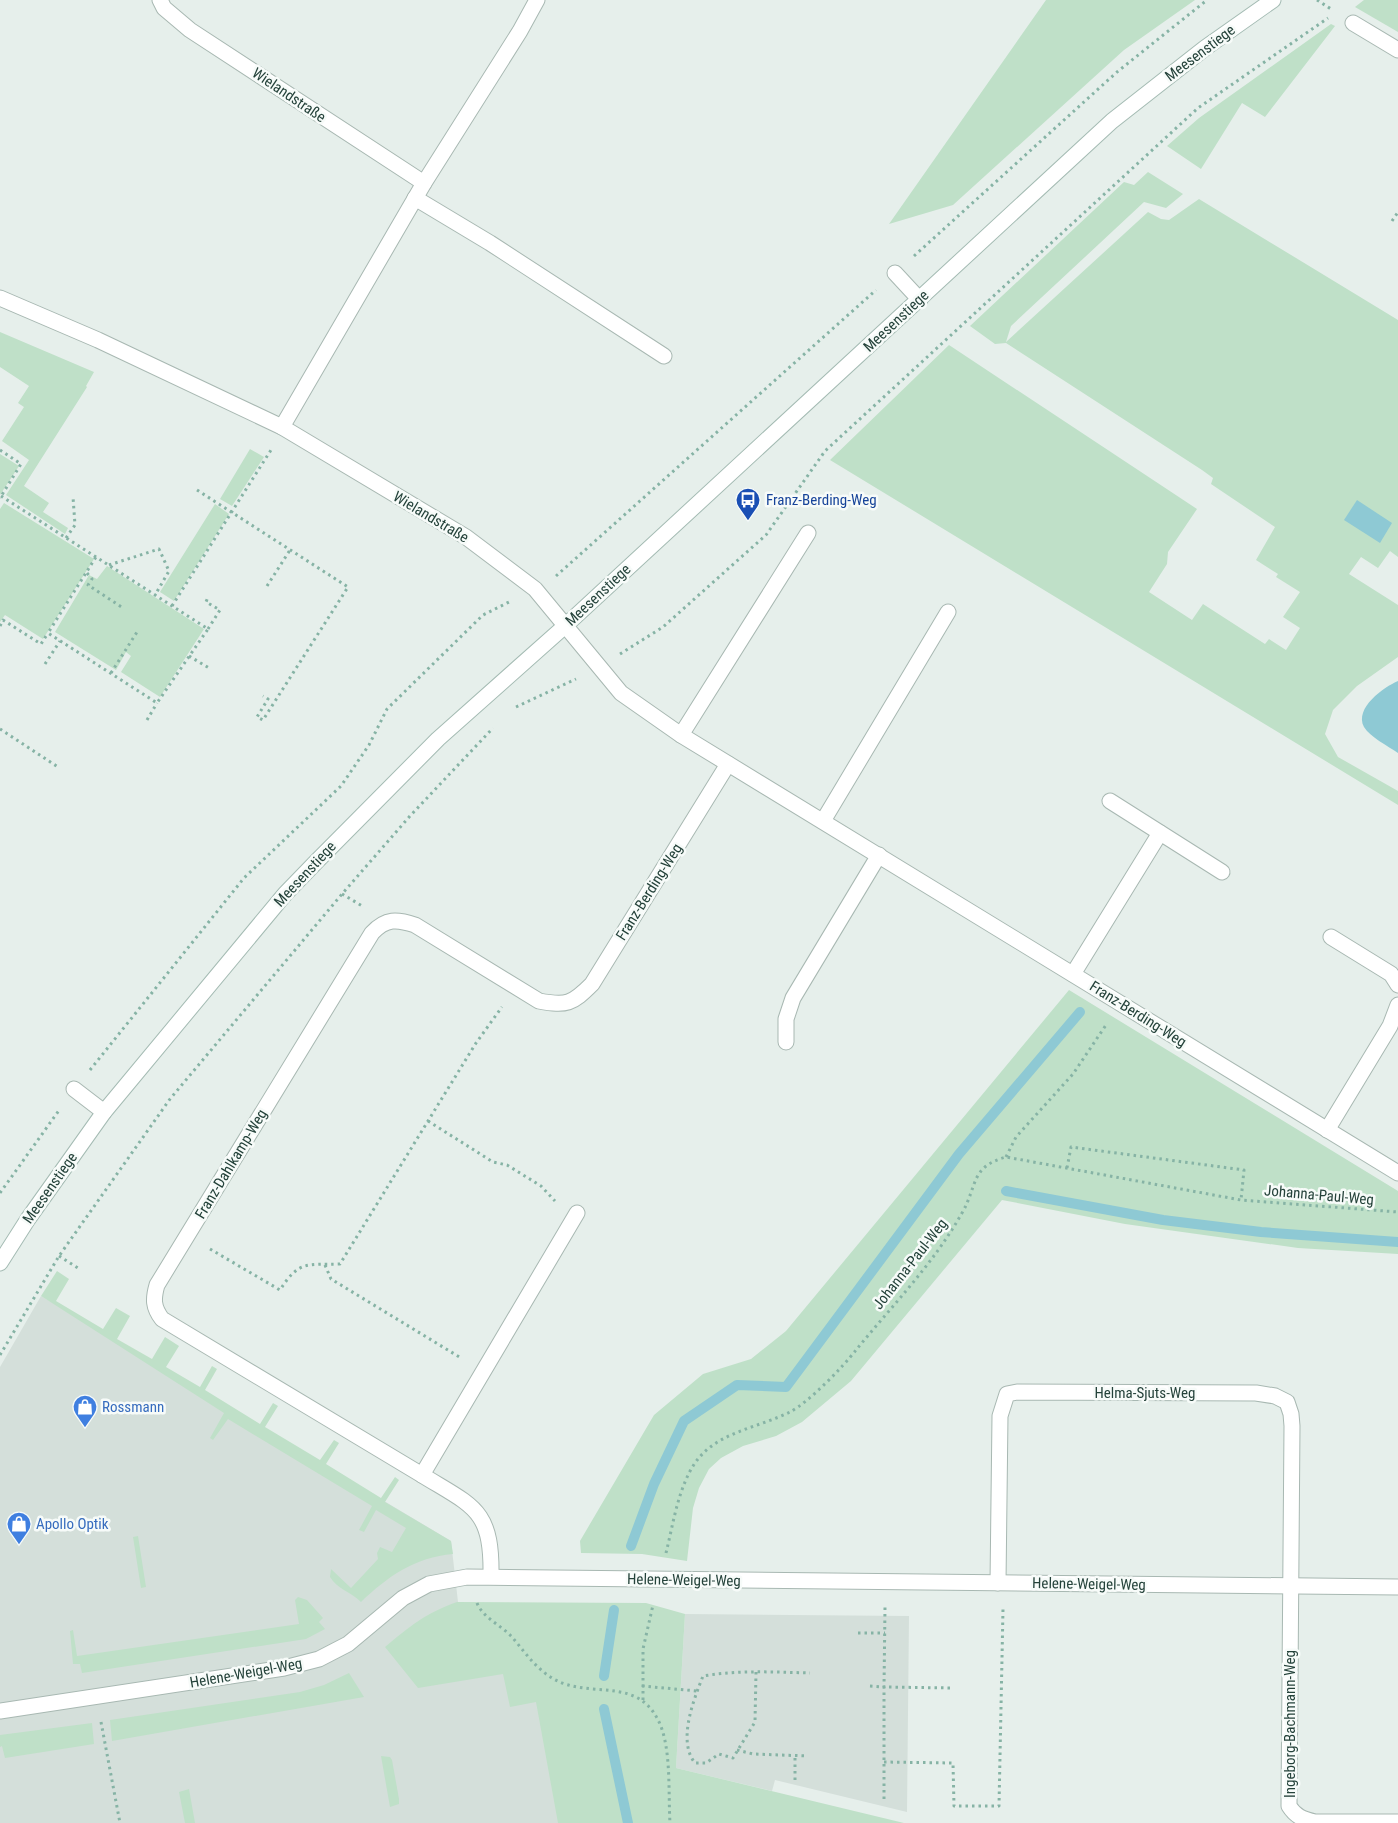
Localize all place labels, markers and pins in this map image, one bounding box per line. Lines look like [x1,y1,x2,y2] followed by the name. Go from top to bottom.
[735,487,761,521] bus stop icon: Franz-Berding-Weg
[766,491,877,509] place label: Franz-Berding-Weg
[72,1394,98,1428] shop icon: Rossmann
[102,1398,164,1416] place label: Rossmann
[6,1511,32,1545] shop icon: Apollo Optik
[36,1515,109,1533] place label: Apollo Optik

